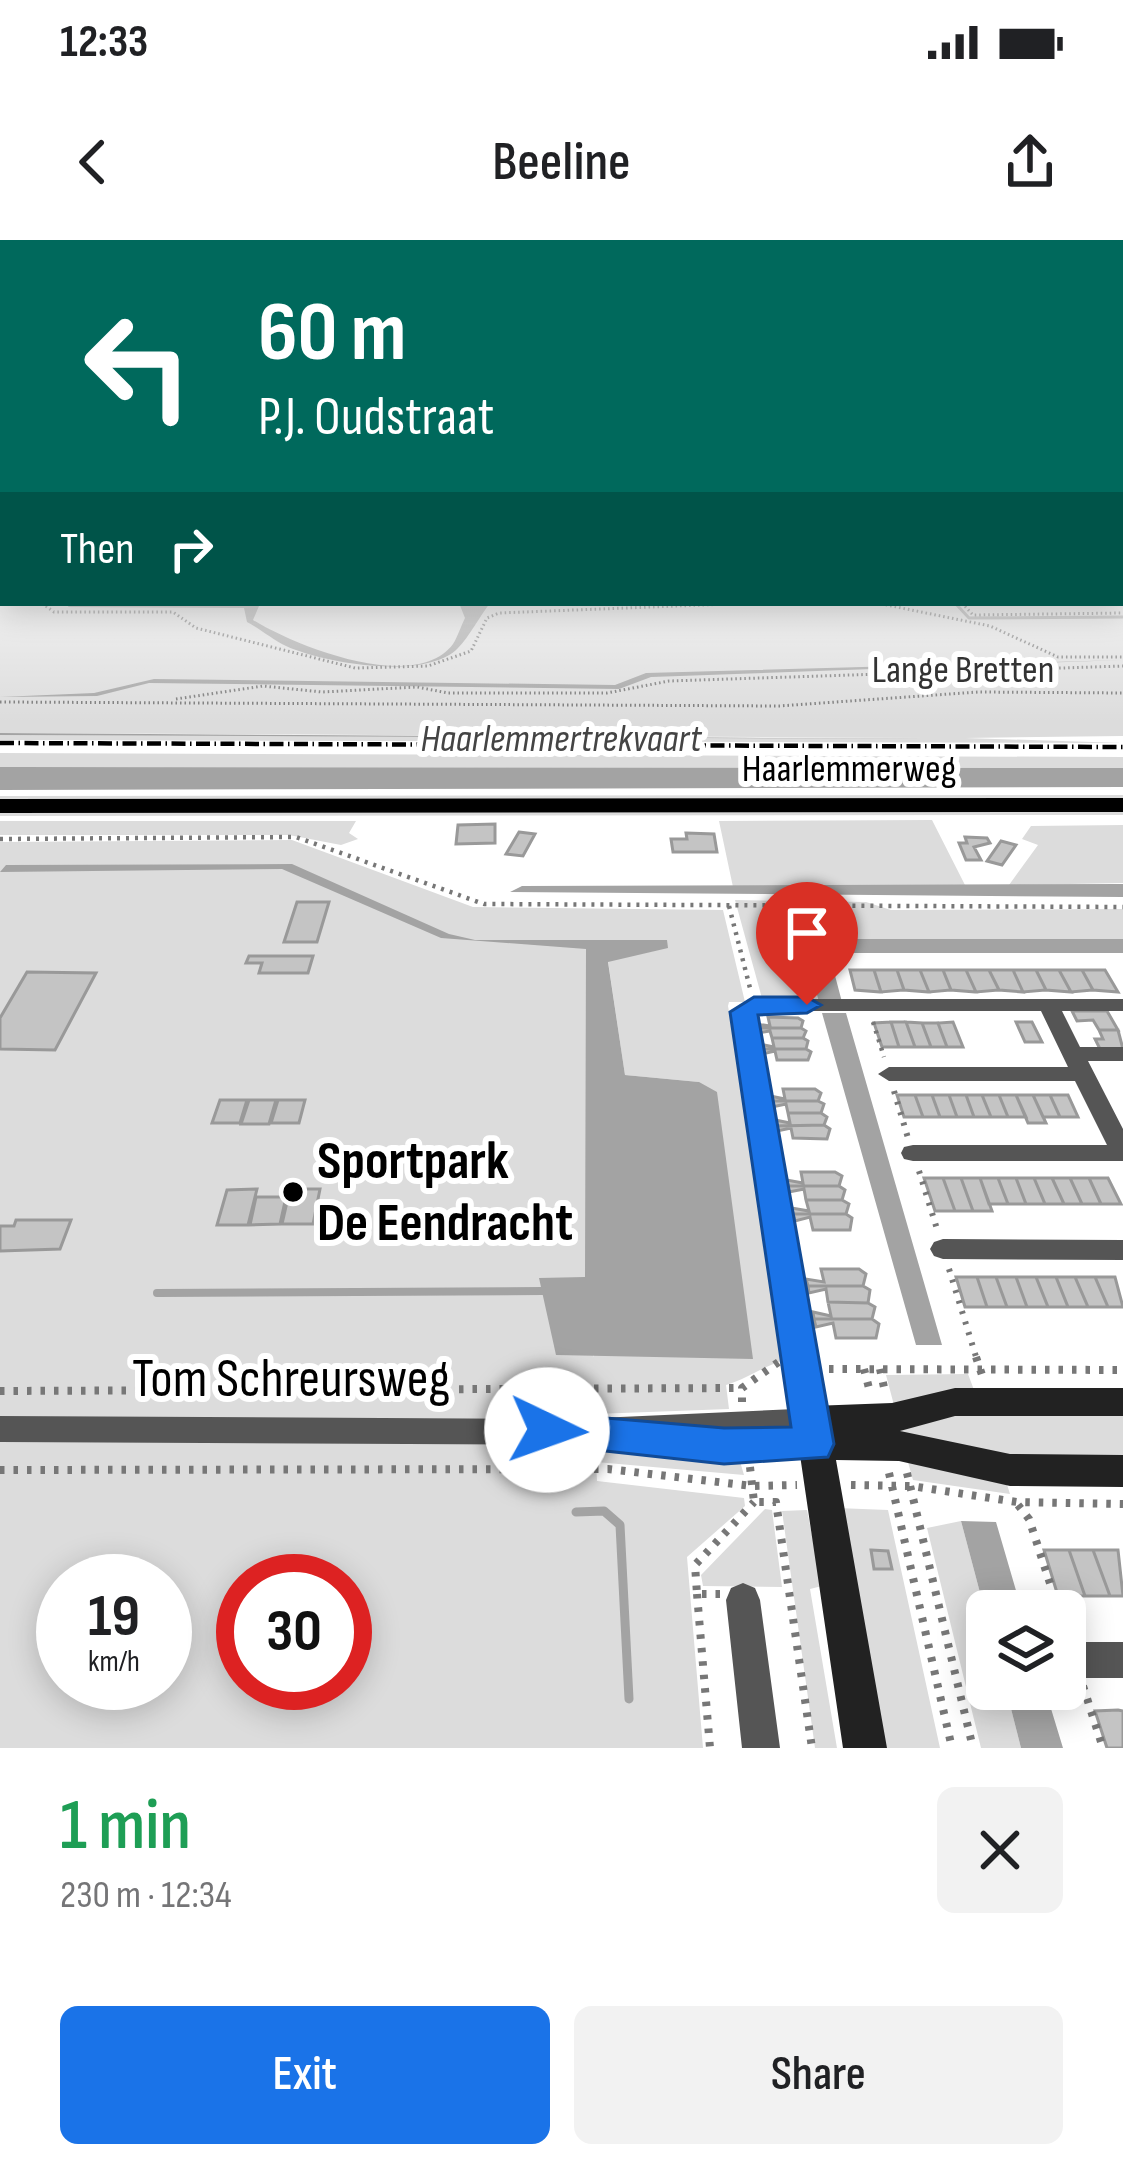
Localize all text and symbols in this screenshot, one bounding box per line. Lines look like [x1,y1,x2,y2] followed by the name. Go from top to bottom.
[60,15,148,70] text: 12:33
[60,129,126,195] icon: back
[997,129,1063,195] icon: share
[492,130,631,195] text: Beeline
[258,283,406,384] text: 60 m
[60,288,216,444] icon: left
[258,385,494,450] text: P.J. Oudstraat
[158,516,224,582] icon: right
[60,522,134,577] text: Then
[872,647,1054,694] park label: Lange Bretten
[421,716,703,763] water label: Haarlemmertrekvaart
[742,746,956,793] street label: Haarlemmerweg
[756,882,858,1005] pin
[774,900,840,966] icon: arrive
[317,1129,573,1256] place label: Sportpark De Eendracht
[280,1179,306,1205] marker: Sportpark De Eendracht
[132,1347,450,1412] street label: Tom Schreursweg
[484,1367,610,1493] position arrow
[216,1554,372,1710] speed limit sign: 30
[88,1581,140,1653] text: 19
[966,1590,1086,1710] map controls
[966,1590,1086,1710] button: layers
[88,1644,140,1680] text: km/h
[60,1783,191,1870] text: 1 min
[937,1787,1063,1913] button: close
[60,1872,232,1919] text: 230 m · 12:34
[60,2006,550,2144] button: Exit
[574,2006,1063,2144] button: Share

